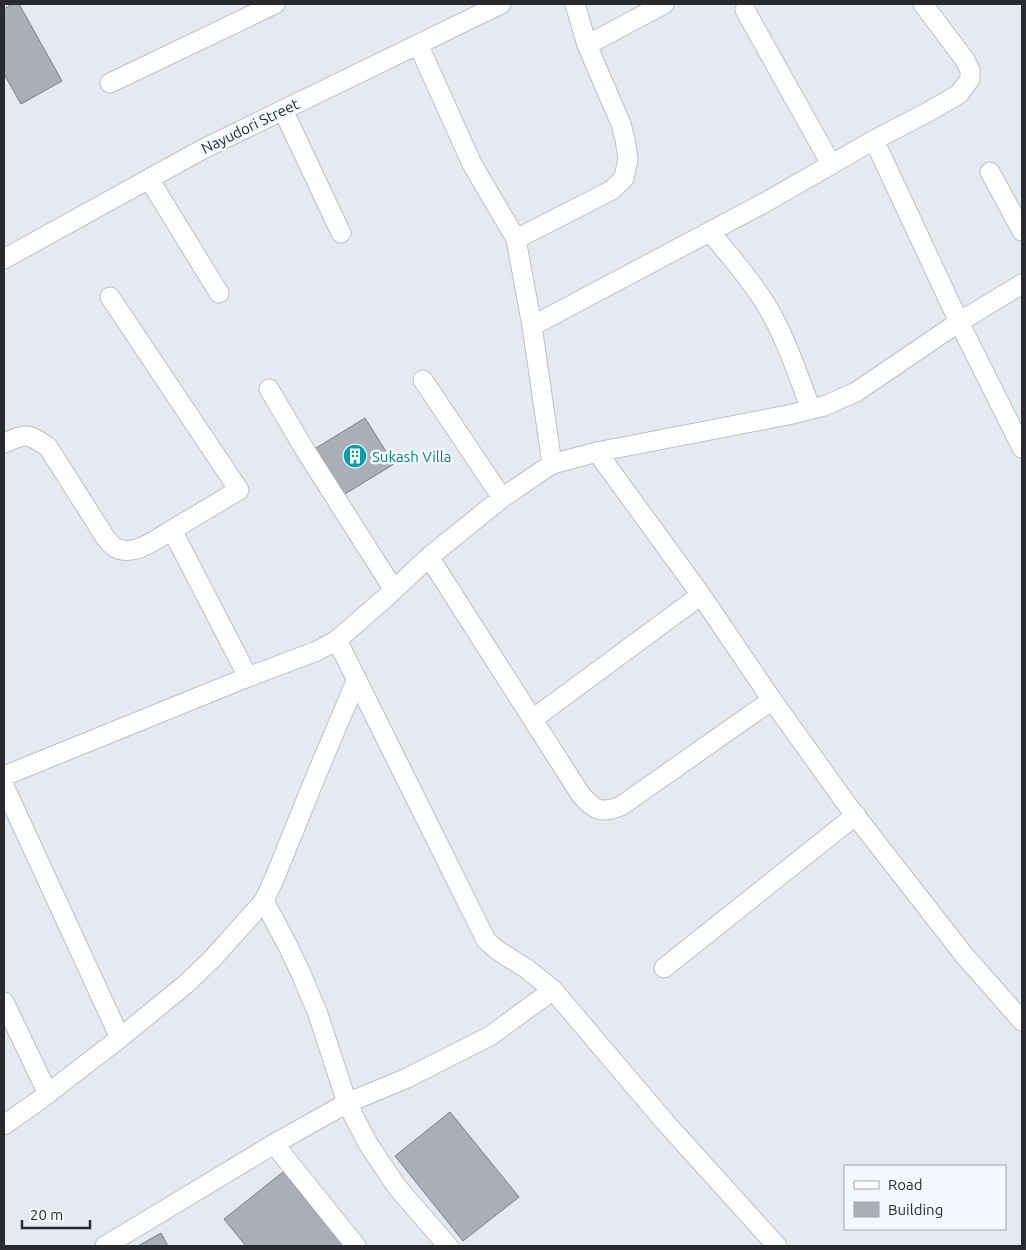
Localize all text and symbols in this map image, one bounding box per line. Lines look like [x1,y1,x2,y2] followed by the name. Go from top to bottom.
[198,95,302,157] street label: Nayudori Street
[342,443,368,469] building icon: Sukash Villa
[372,448,451,465] place label: Sukash Villa
[844,1165,1006,1230] legend
[888,1176,923,1193] text: Road
[22,1198,90,1230] scale bar
[888,1201,943,1218] text: Building
[30,1206,63,1223] text: 20 m

